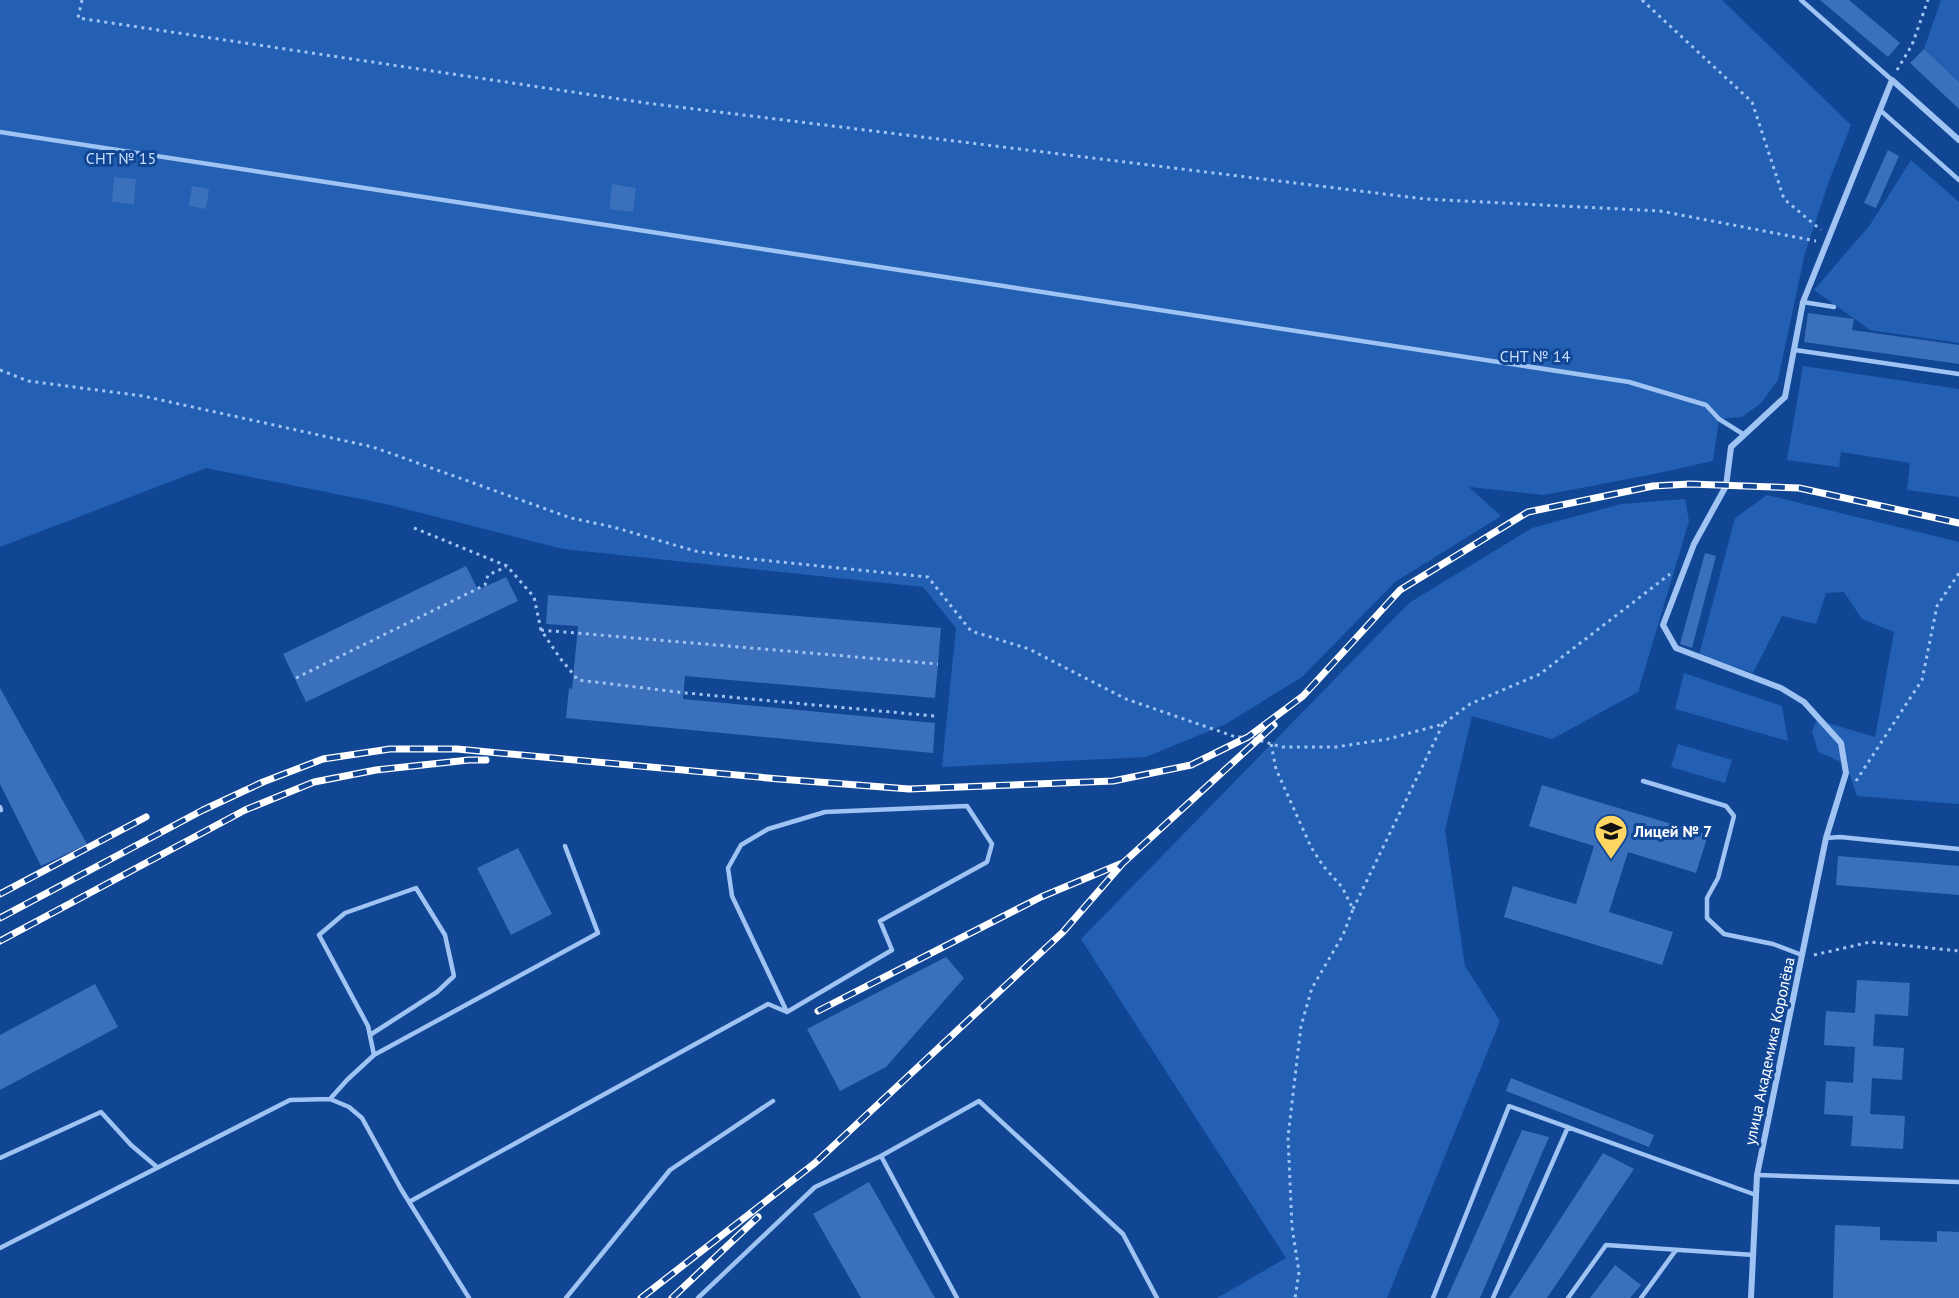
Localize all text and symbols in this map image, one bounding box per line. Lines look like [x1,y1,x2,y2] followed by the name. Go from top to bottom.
[86,148,156,168] park label: СНТ № 15
[1500,346,1571,366] park label: СНТ № 14
[1593,813,1629,860] school or university icon: Лицей № 7
[1633,821,1712,841] place label: Лицей № 7
[1739,955,1799,1147] street label: улица Академика Королёва

